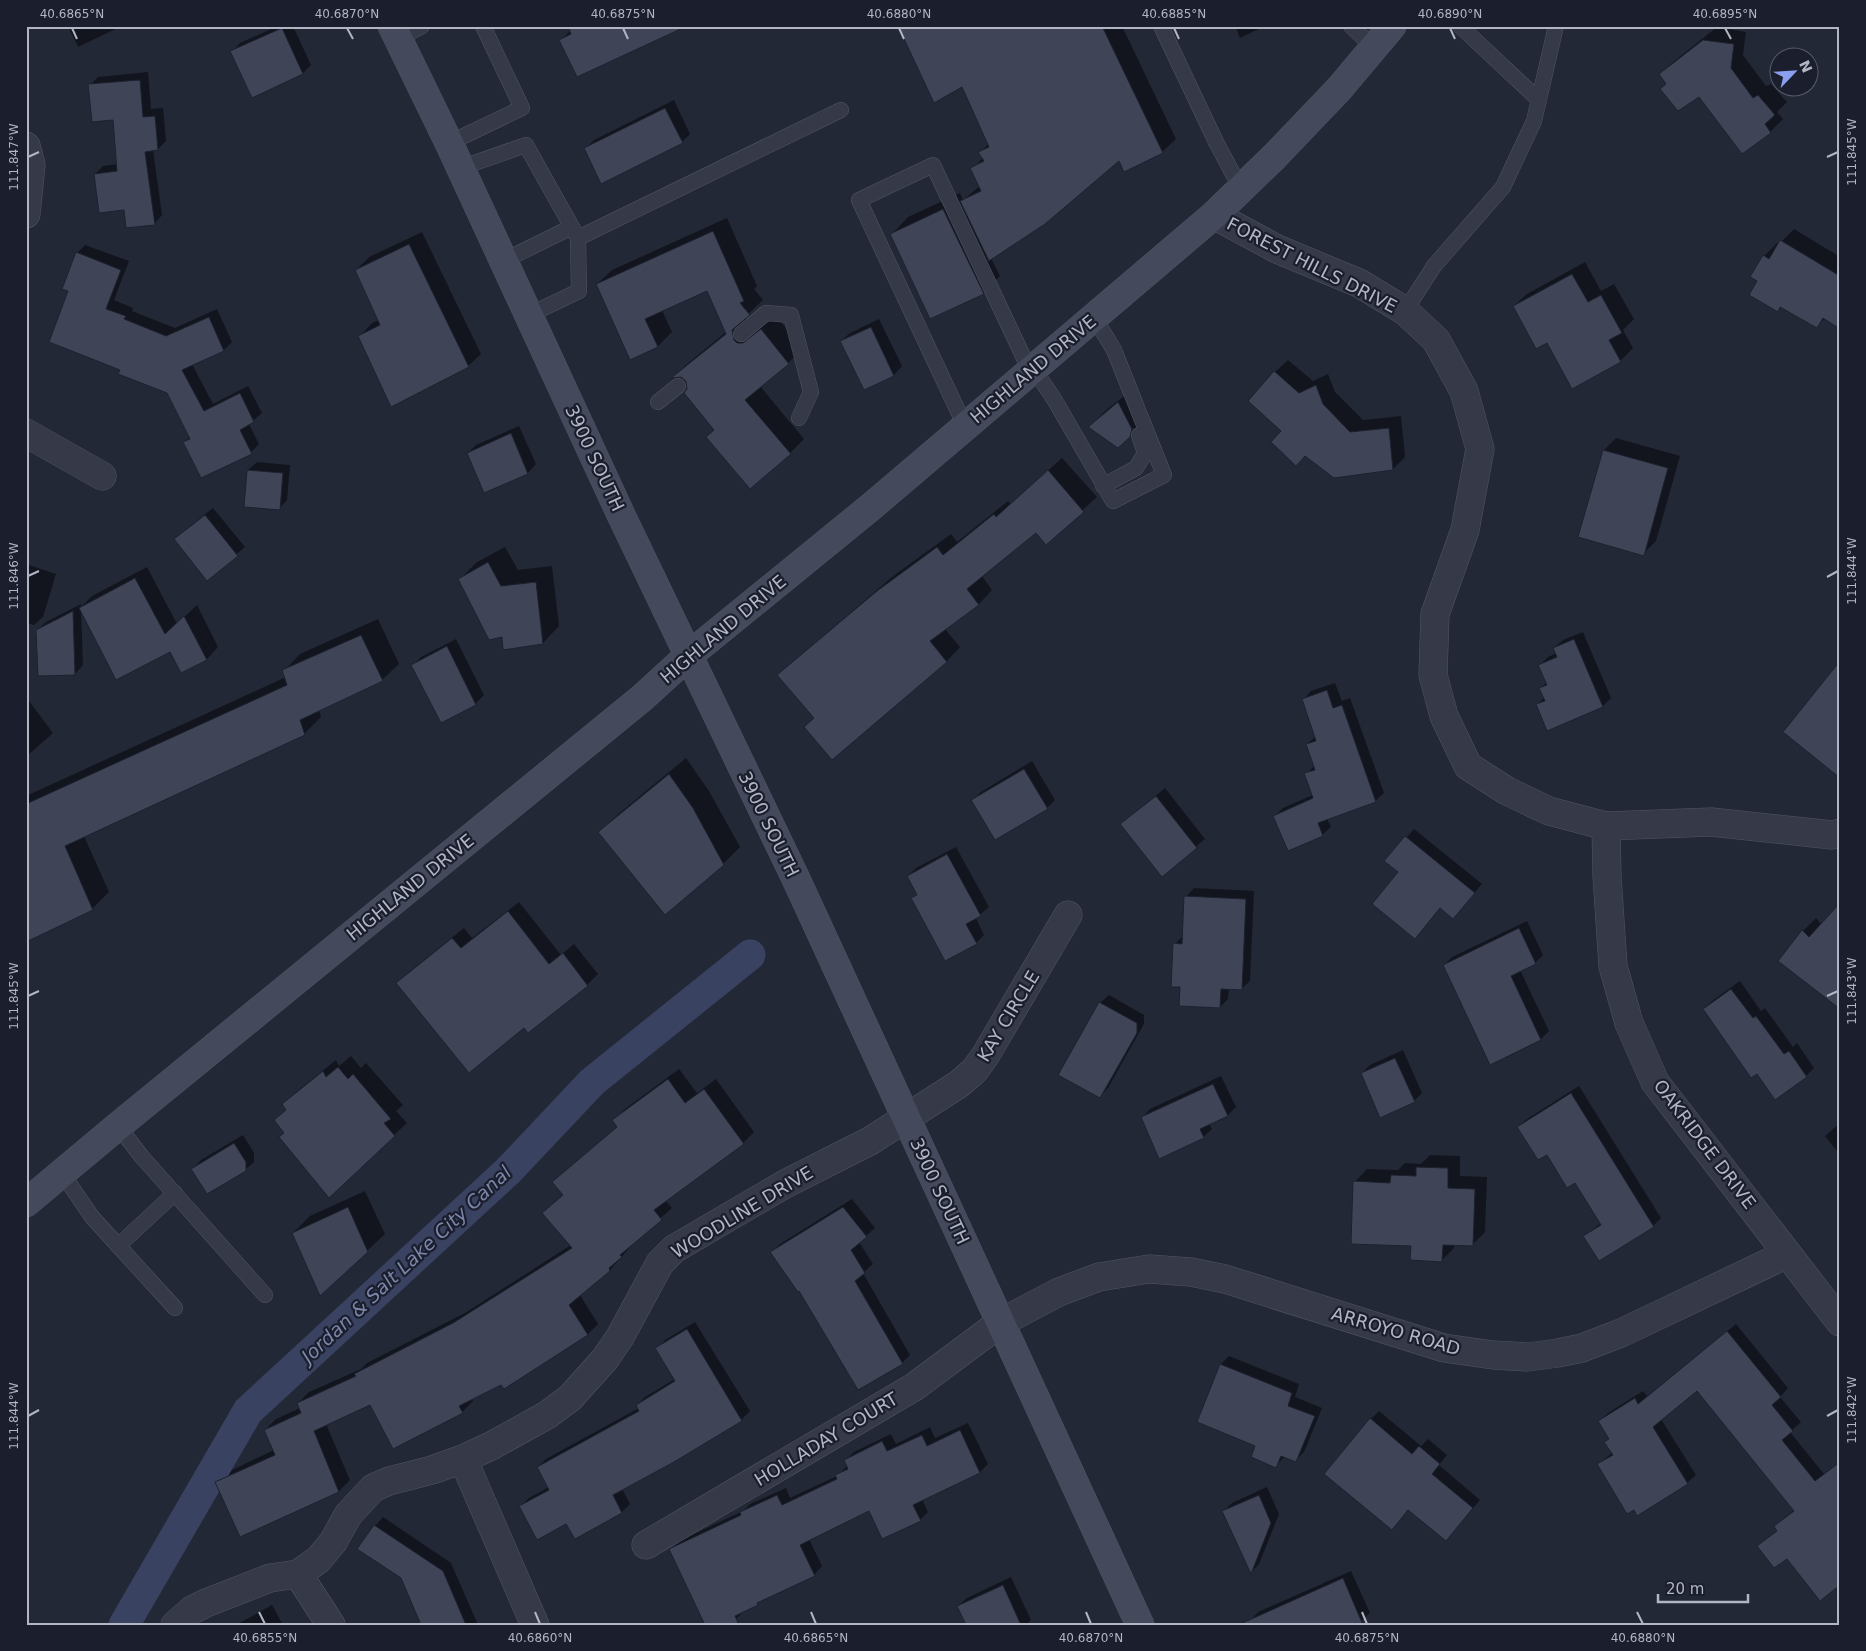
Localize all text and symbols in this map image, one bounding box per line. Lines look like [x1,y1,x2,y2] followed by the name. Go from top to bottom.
[40,7,104,21] text: 40.6865°N
[315,7,379,21] text: 40.6870°N
[591,7,655,21] text: 40.6875°N
[867,7,931,21] text: 40.6880°N
[1142,7,1206,21] text: 40.6885°N
[1418,7,1482,21] text: 40.6890°N
[1693,7,1757,21] text: 40.6895°N
[1768,48,1818,98] north arrow
[1796,58,1816,75] text: N
[1845,118,1859,186] text: 111.845°W
[7,123,21,191] text: 111.847°W
[1223,213,1401,317] street label: FOREST HILLS DRIVE
[966,310,1100,428] street label: HIGHLAND DRIVE
[561,402,629,514] street label: 3900 SOUTH
[1845,537,1859,605] text: 111.844°W
[7,542,21,610] text: 111.846°W
[656,570,790,688] street label: HIGHLAND DRIVE
[734,768,804,880] street label: 3900 SOUTH
[342,829,478,945] street label: HIGHLAND DRIVE
[1845,957,1859,1025] text: 111.843°W
[7,962,21,1030] text: 111.845°W
[973,967,1043,1065] street label: KAY CIRCLE
[1650,1075,1760,1213] street label: OAKRIDGE DRIVE
[906,1135,974,1247] street label: 3900 SOUTH
[294,1161,516,1370] water label: Jordan & Salt Lake City Canal
[667,1161,817,1263] street label: WOODLINE DRIVE
[1329,1303,1463,1359] street label: ARROYO ROAD
[1845,1376,1859,1444] text: 111.842°W
[7,1382,21,1450] text: 111.844°W
[750,1387,902,1490] street label: HOLLADAY COURT
[1658,1571,1748,1603] scale bar
[1666,1580,1704,1598] text: 20 m
[233,1631,297,1645] text: 40.6855°N
[508,1631,572,1645] text: 40.6860°N
[784,1631,848,1645] text: 40.6865°N
[1059,1631,1123,1645] text: 40.6870°N
[1335,1631,1399,1645] text: 40.6875°N
[1611,1631,1675,1645] text: 40.6880°N

